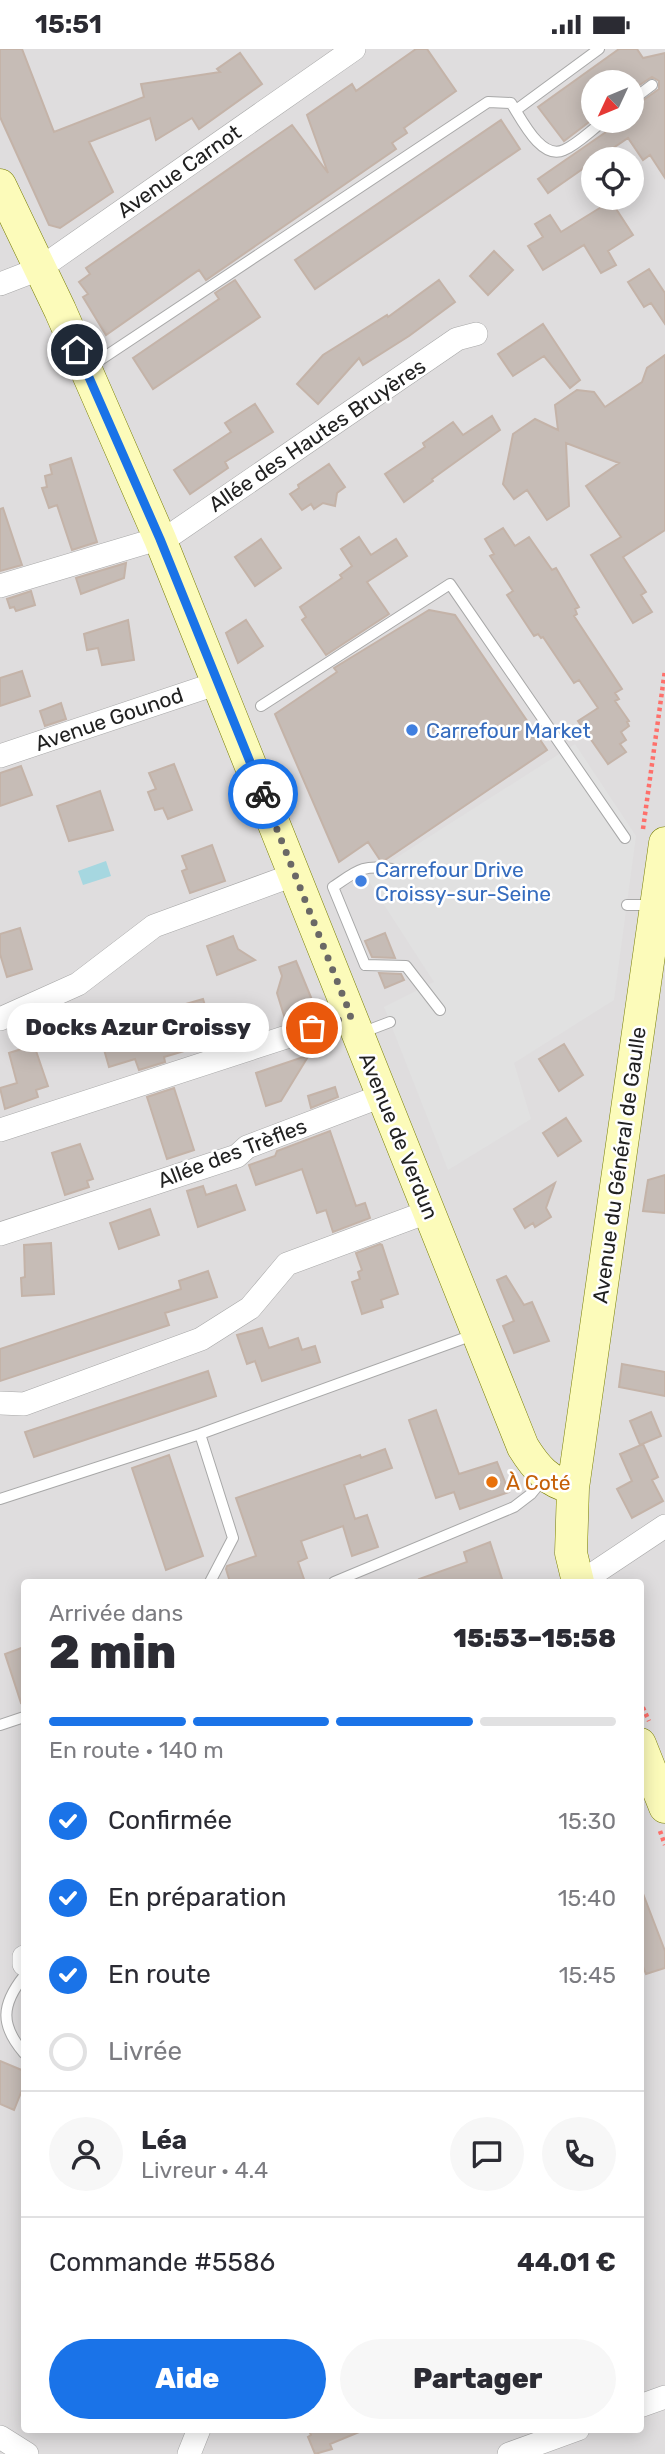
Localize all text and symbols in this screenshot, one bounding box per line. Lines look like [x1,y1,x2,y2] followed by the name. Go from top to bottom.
[35,9,102,40] text: 15:51
[581,70,644,133] north arrow
[581,70,644,210] map controls
[112,119,246,223] street label: Avenue Carnot
[581,147,644,210] button: locate
[47,320,107,380] pin
[58,331,96,369] icon: home
[204,353,430,517] street label: Allée des Hautes Bruyères
[32,682,186,756] street label: Avenue Gounod
[426,718,591,743] place label: Carrefour Market
[404,722,420,738] marker: Carrefour Market
[228,759,298,829] courier
[244,775,282,813] icon: bike
[375,857,551,906] place label: Carrefour Drive Croissy-sur-Seine
[353,873,369,889] marker: Carrefour Drive Croissy-sur-Seine
[282,998,342,1058] pin
[7,1003,270,1053] callout: Docks Azur Croissy
[293,1009,331,1047] icon: bag
[25,1013,251,1041] text: Docks Azur Croissy
[587,1025,651,1305] street label: Avenue du Général de Gaulle
[354,1049,444,1223] street label: Avenue de Verdun
[154,1113,310,1193] street label: Allée des Trèfles
[506,1470,571,1495] place label: À Coté
[484,1474,500,1490] marker: À Coté
[49,1599,183,1627] text: Arrivée dans
[453,1623,616,1654] text: 15:53–15:58
[49,1625,176,1680] text: 2 min
[49,1736,224,1764] text: En route · 140 m
[49,1802,87,1840] icon: check
[108,1805,232,1836] text: Confirmée
[558,1807,616,1835] text: 15:30
[49,1879,87,1917] icon: check
[108,1882,286,1913] text: En préparation
[558,1884,616,1912] text: 15:40
[49,1956,87,1994] icon: check
[108,1959,211,1990] text: En route
[559,1961,616,1989] text: 15:45
[108,2036,182,2067] text: Livrée
[49,2117,123,2191] button: person
[450,2117,524,2191] button: chat
[542,2117,616,2191] button: phone
[141,2125,187,2156] text: Léa
[141,2156,268,2184] text: Livreur · 4.4
[49,2247,275,2278] text: Commande #5586
[517,2247,616,2278] text: 44.01 €
[49,2339,326,2419] button: Aide
[340,2339,616,2419] button: Partager

